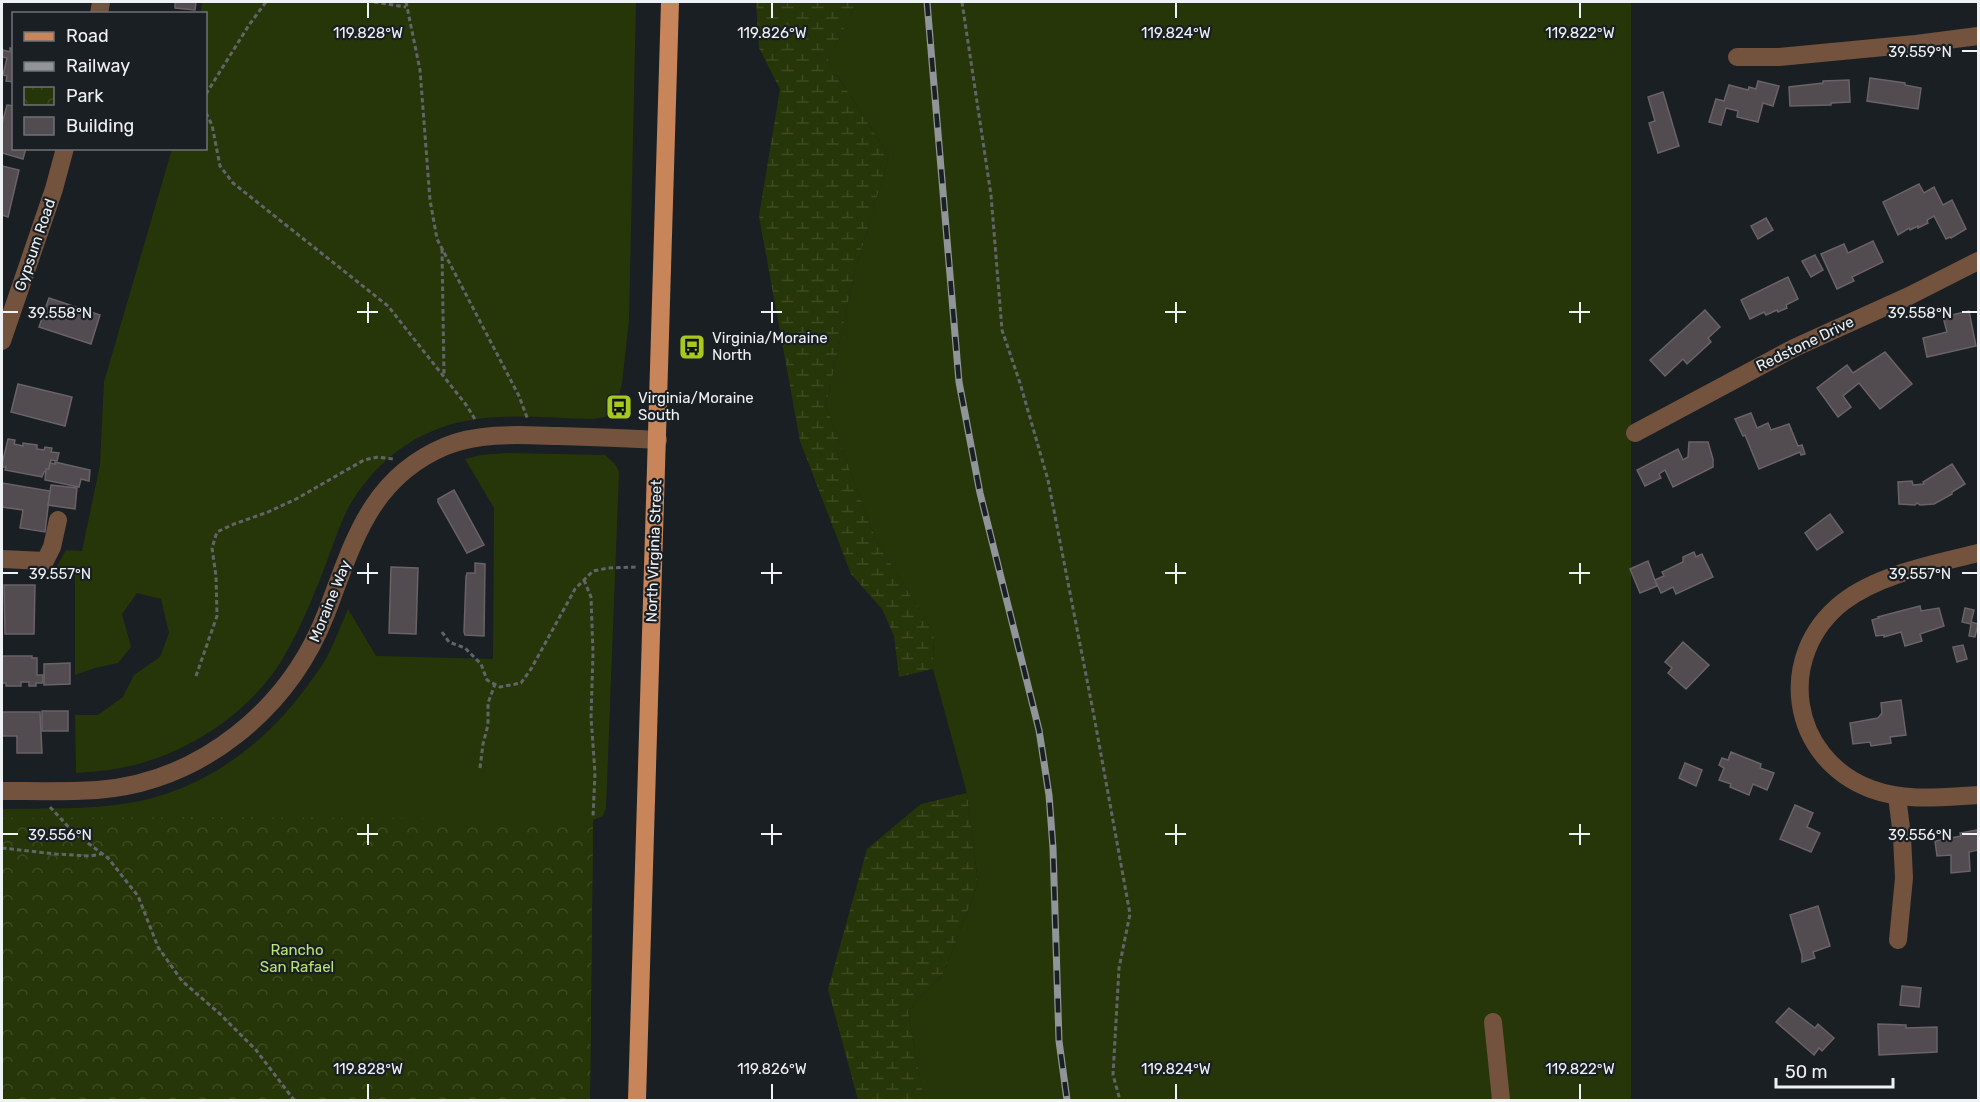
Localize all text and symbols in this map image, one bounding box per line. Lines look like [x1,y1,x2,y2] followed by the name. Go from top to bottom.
[12,12,207,150] legend
[333,24,403,42] text: 119.828°W
[737,24,807,42] text: 119.826°W
[1141,24,1211,42] text: 119.824°W
[1545,24,1615,42] text: 119.822°W
[66,25,109,47] text: Road
[1888,43,1952,61] text: 39.559°N
[66,55,130,77] text: Railway
[66,85,104,107] text: Park
[66,115,134,137] text: Building
[11,196,59,294] street label: Gypsum Road
[28,304,92,322] text: 39.558°N
[1888,304,1952,322] text: 39.558°N
[1753,313,1857,375] street label: Redstone Drive
[712,329,828,364] place label: Virginia/Moraine North
[677,332,707,362] bus stop icon: Virginia/Moraine North
[638,389,754,424] place label: Virginia/Moraine South
[604,392,634,422] bus stop icon: Virginia/Moraine South
[643,479,665,623] street label: North Virginia Street
[305,557,355,645] street label: Moraine Way
[29,565,91,583] text: 39.557°N
[1889,565,1951,583] text: 39.557°N
[28,826,92,844] text: 39.556°N
[1888,826,1952,844] text: 39.556°N
[260,941,334,976] park label: Rancho San Rafael
[1776,1051,1893,1089] scale bar
[333,1060,403,1078] text: 119.828°W
[737,1060,807,1078] text: 119.826°W
[1141,1060,1211,1078] text: 119.824°W
[1545,1060,1615,1078] text: 119.822°W
[1785,1061,1828,1083] text: 50 m

